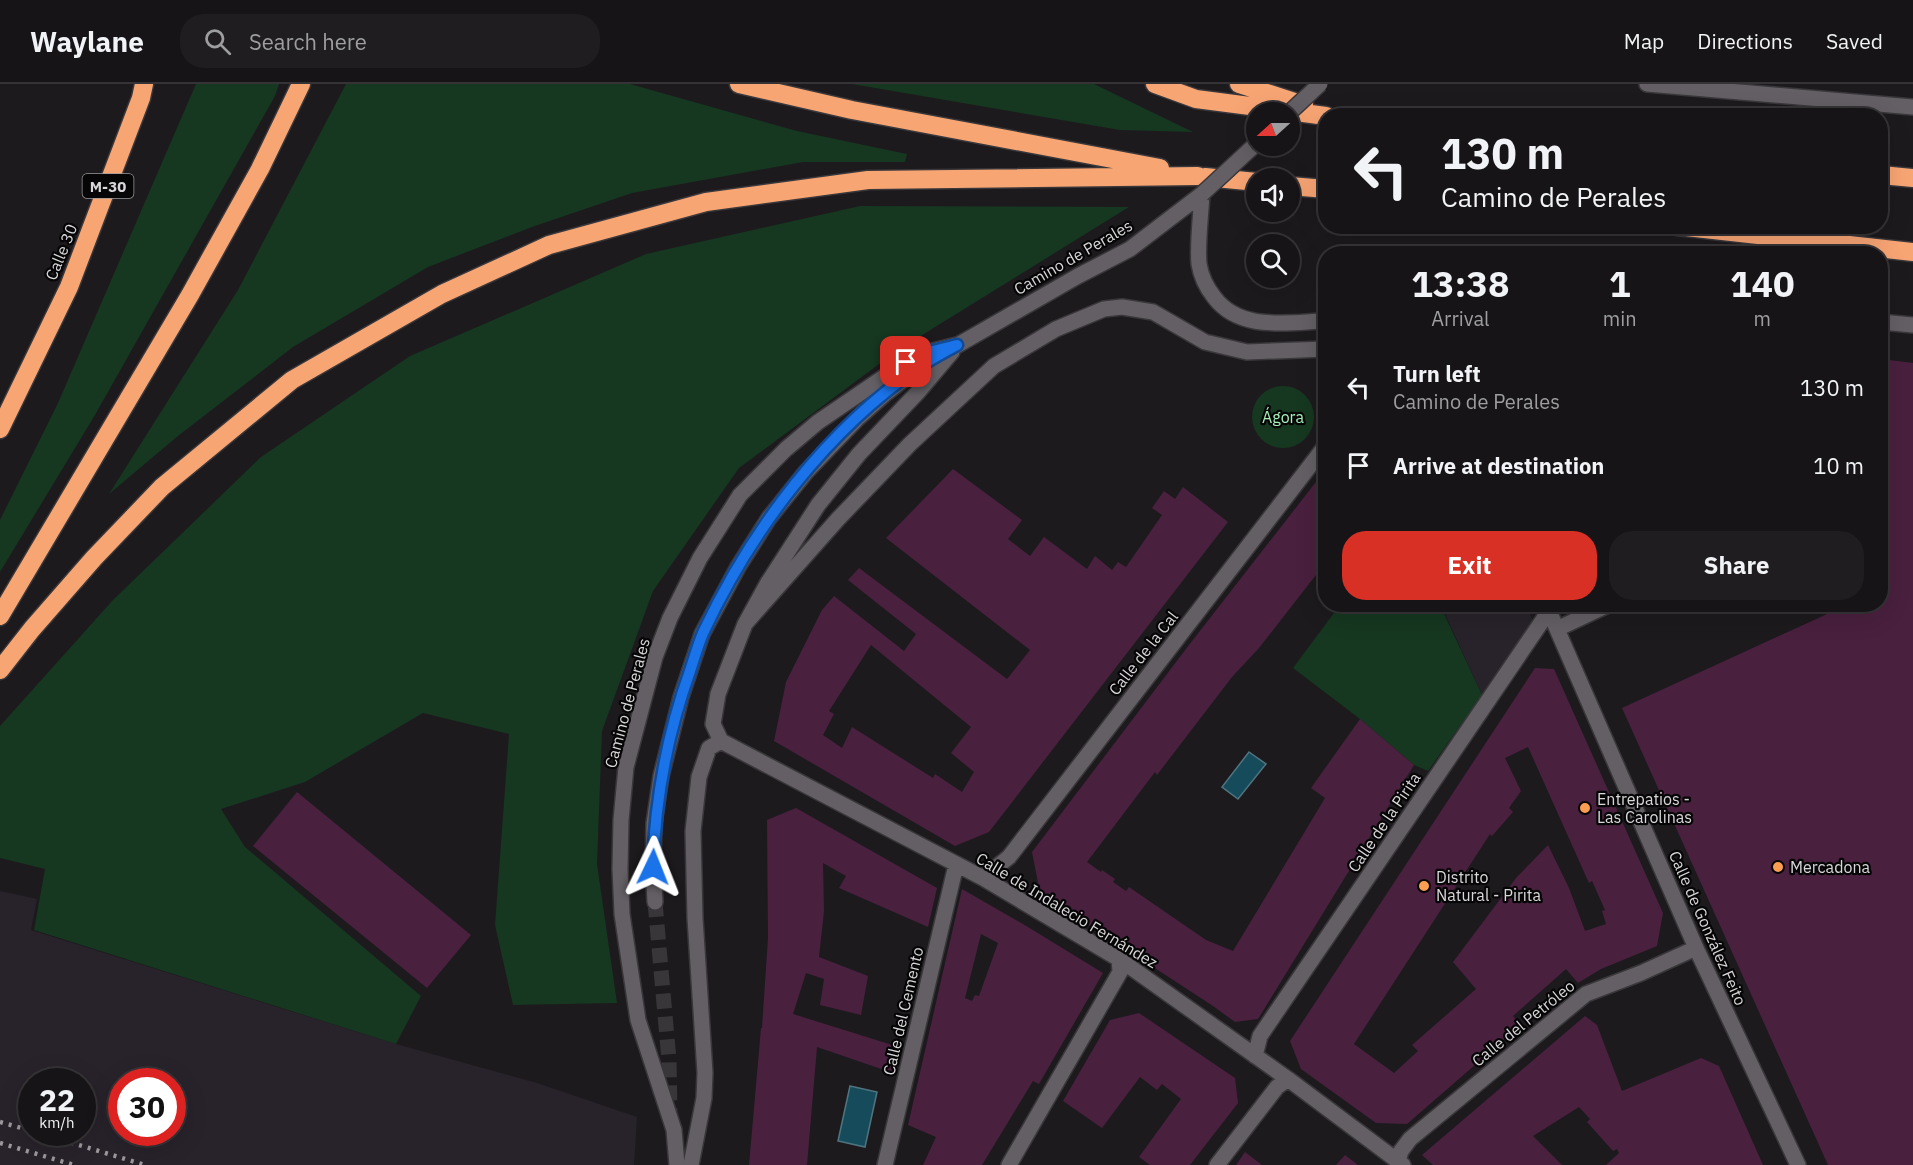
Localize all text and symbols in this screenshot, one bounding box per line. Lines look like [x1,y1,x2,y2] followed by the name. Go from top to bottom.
[180,14,600,68] search box
[30,23,144,60] text: Waylane
[201,25,234,58] icon: search
[249,27,367,56] text: Search here
[1624,27,1664,55] text: Map
[1697,27,1793,55] text: Directions
[1826,27,1883,55] text: Saved
[1246,102,1300,156] north arrow
[1246,102,1300,288] map controls
[1441,126,1564,181] text: 130 m
[1342,132,1420,210] icon: left
[1246,168,1300,222] button: sound
[82,174,134,198] road number: M-30
[1441,179,1666,214] text: Camino de Perales
[1010,215,1136,299] street label: Camino de Perales
[41,221,81,283] street label: Calle 30
[1246,234,1300,288] button: search
[1411,260,1510,307] text: 13:38
[1609,260,1631,307] text: 1
[1730,260,1795,307] text: 140
[1431,305,1490,332] text: Arrival
[1603,305,1637,332] text: min
[1754,305,1771,332] text: m
[880,336,931,387] pin
[889,345,922,378] icon: arrive
[1393,359,1481,388] text: Turn left
[1342,371,1375,404] icon: left
[1800,373,1864,402] text: 130 m
[1393,388,1560,415] text: Camino de Perales
[1262,406,1304,427] park label: Ágora
[1342,449,1375,482] icon: arrive
[1393,451,1604,480] text: Arrive at destination
[1813,451,1864,480] text: 10 m
[1342,531,1597,600] button: Exit
[1609,531,1864,600] button: Share
[1104,607,1182,699] street label: Calle de la Cal
[600,636,654,770] street label: Camino de Perales
[1343,768,1425,876] street label: Calle de la Pirita
[1597,789,1692,827] place label: Entrepatios - Las Carolinas
[1578,801,1592,815] marker: Entrepatios - Las Carolinas
[621,835,685,899] position arrow
[973,848,1161,972] street label: Calle de Indalecio Fernández
[1665,848,1751,1008] street label: Calle de González Feito
[1790,857,1870,877] place label: Mercadona
[1771,860,1785,874] marker: Mercadona
[1436,867,1541,905] place label: Distrito Natural - Pirita
[1417,879,1431,893] marker: Distrito Natural - Pirita
[879,945,927,1077] street label: Calle del Cemento
[1468,975,1578,1071] street label: Calle del Petróleo
[108,1068,186,1146] speed limit sign: 30
[39,1080,75,1119] text: 22
[39,1113,75,1132] text: km/h

